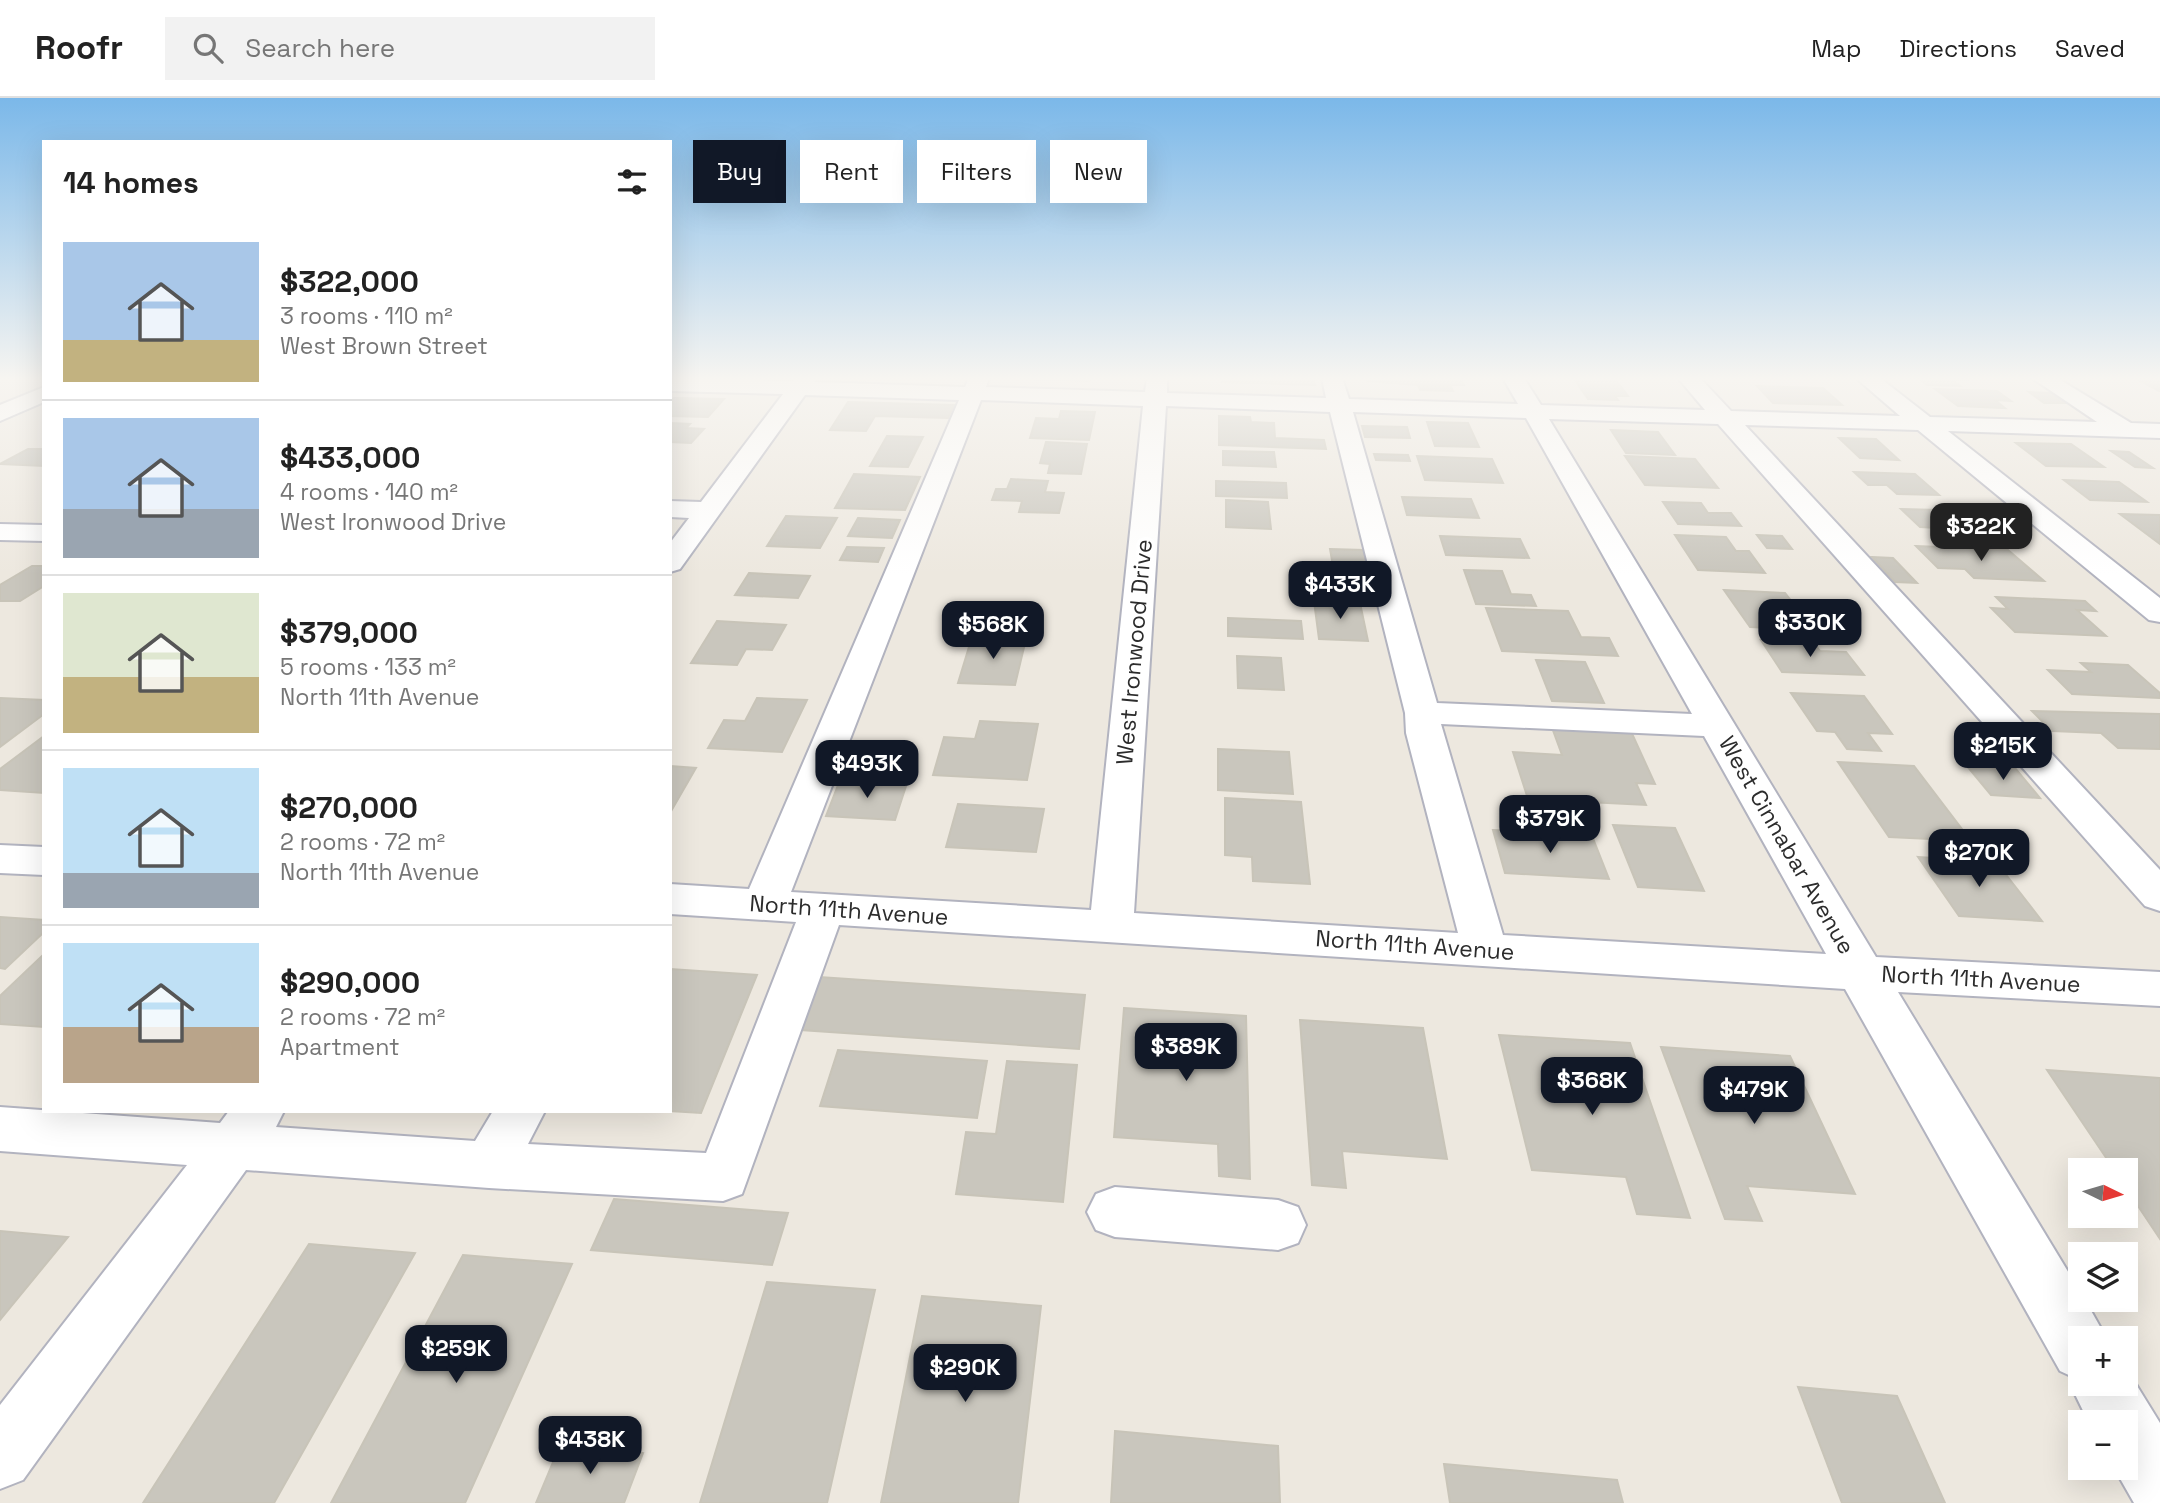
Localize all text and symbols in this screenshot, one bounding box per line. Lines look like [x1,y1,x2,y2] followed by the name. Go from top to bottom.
[165,17,655,80] search box
[35,27,123,69] text: Roofr
[189,29,227,67] icon: search
[245,31,395,65] text: Search here
[1811,33,1861,64] text: Map
[1899,33,2017,64] text: Directions
[2055,33,2125,64] text: Saved
[693,140,786,203] chip: Buy
[800,140,903,203] chip: Rent
[917,140,1036,203] chip: Filters
[1050,140,1147,203] chip: New
[63,163,199,202] text: 14 homes
[613,163,651,201] icon: filters
[280,262,419,301] text: $322,000
[119,270,203,354] icon: home
[280,301,453,331] text: 3 rooms · 110 m²
[280,331,488,361] text: West Brown Street
[280,438,421,477] text: $433,000
[119,446,203,530] icon: home
[280,477,458,507] text: 4 rooms · 140 m²
[1932,504,2030,563] pin: $322K
[280,507,506,537] text: West Ironwood Drive
[1946,511,2016,541] text: $322K
[1109,538,1159,766] street label: West Ironwood Drive
[1291,561,1389,621] pin: $433K
[1305,569,1375,599] text: $433K
[1761,600,1859,659] pin: $330K
[944,602,1042,661] pin: $568K
[1774,607,1846,637] text: $330K
[958,609,1028,639] text: $568K
[280,613,418,652] text: $379,000
[119,621,203,705] icon: home
[280,652,456,682] text: 5 rooms · 133 m²
[280,682,480,712] text: North 11th Avenue
[1954,722,2052,782] pin: $215K
[1712,730,1862,960] street label: West Cinnabar Avenue
[1970,730,2036,760] text: $215K
[818,740,916,800] pin: $493K
[831,748,903,778] text: $493K
[280,788,418,827] text: $270,000
[119,796,203,880] icon: home
[1501,796,1599,855] pin: $379K
[1515,803,1585,833] text: $379K
[280,827,445,857] text: 2 rooms · 72 m²
[1930,830,2028,889] pin: $270K
[1944,837,2014,867] text: $270K
[280,857,480,887] text: North 11th Avenue
[748,888,950,932] street label: North 11th Avenue
[1314,923,1516,967] street label: North 11th Avenue
[1881,959,2081,999] street label: North 11th Avenue
[280,963,420,1002] text: $290,000
[119,971,203,1055] icon: home
[280,1002,445,1032] text: 2 rooms · 72 m²
[1137,1024,1235,1083] pin: $389K
[1151,1031,1221,1061] text: $389K
[280,1032,400,1062] text: Apartment
[1543,1058,1641,1117] pin: $368K
[1557,1065,1627,1095] text: $368K
[1705,1066,1803,1126] pin: $479K
[1720,1074,1788,1104] text: $479K
[2068,1158,2138,1228] north arrow
[2068,1158,2138,1480] map controls
[2068,1242,2138,1312] button: layers
[407,1326,505,1385] pin: $259K
[2068,1326,2138,1396] button: +
[421,1333,491,1363] text: $259K
[916,1344,1014,1404] pin: $290K
[929,1352,1001,1382] text: $290K
[2068,1410,2138,1480] button: −
[541,1416,639,1476] pin: $438K
[555,1424,625,1454] text: $438K

